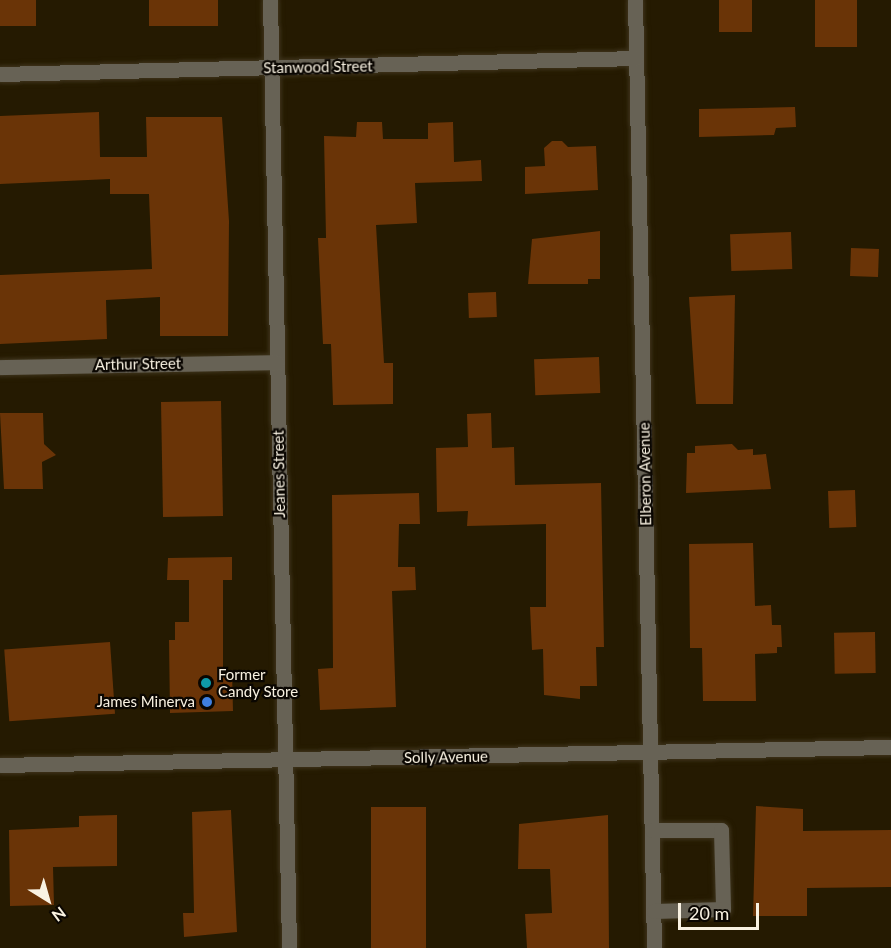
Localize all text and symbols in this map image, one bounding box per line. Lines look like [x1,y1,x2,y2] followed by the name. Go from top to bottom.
[263,57,373,77] street label: Stanwood Street
[95,354,181,374] street label: Arthur Street
[635,422,655,526] street label: Elberon Avenue
[269,430,289,518] street label: Jeanes Street
[218,665,299,700] place label: Former Candy Store
[199,676,213,690] marker: Former Candy Store
[97,693,195,711] place label: James Minerva
[200,695,214,709] marker: James Minerva
[403,747,489,767] street label: Solly Avenue
[18,870,78,930] north arrow
[681,891,762,929] scale bar
[689,902,729,924] text: 20 m
[48,903,70,926] text: N

